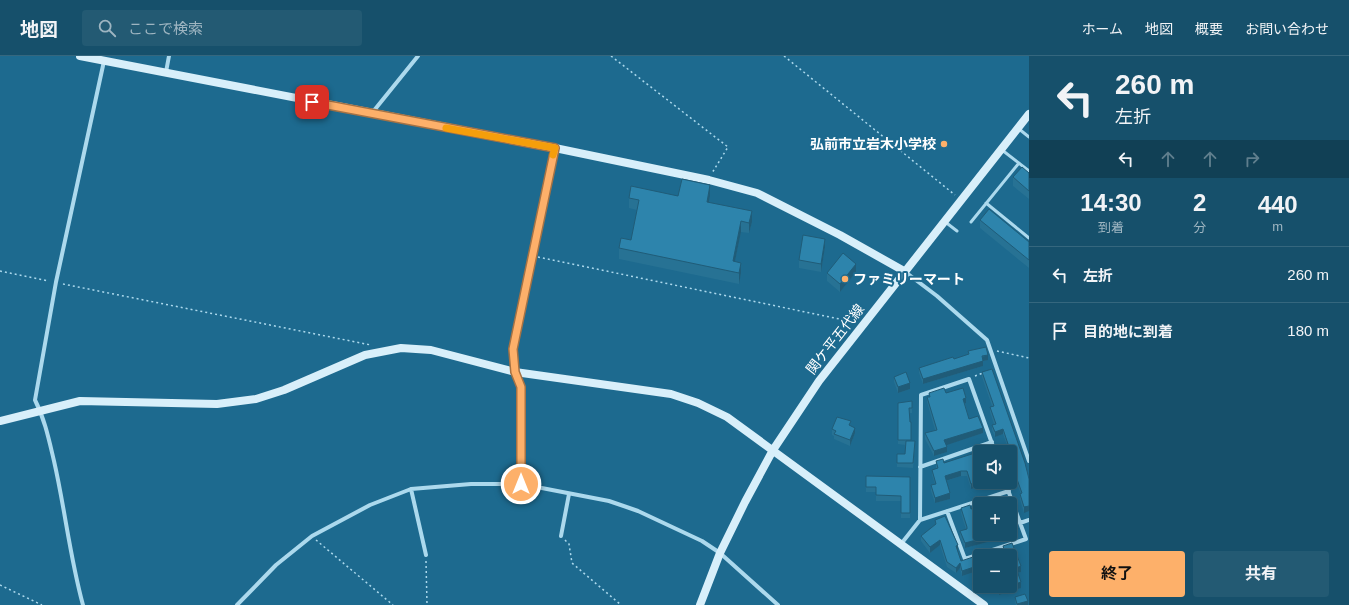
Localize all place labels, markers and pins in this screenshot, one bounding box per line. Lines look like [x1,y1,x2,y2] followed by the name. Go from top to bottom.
[295,85,329,119] pin
[810,136,936,152] place label: 弘前市立岩木小学校
[939,139,949,149] marker: 弘前市立岩木小学校
[853,271,965,287] place label: ファミリーマート
[840,274,850,284] marker: ファミリーマート

